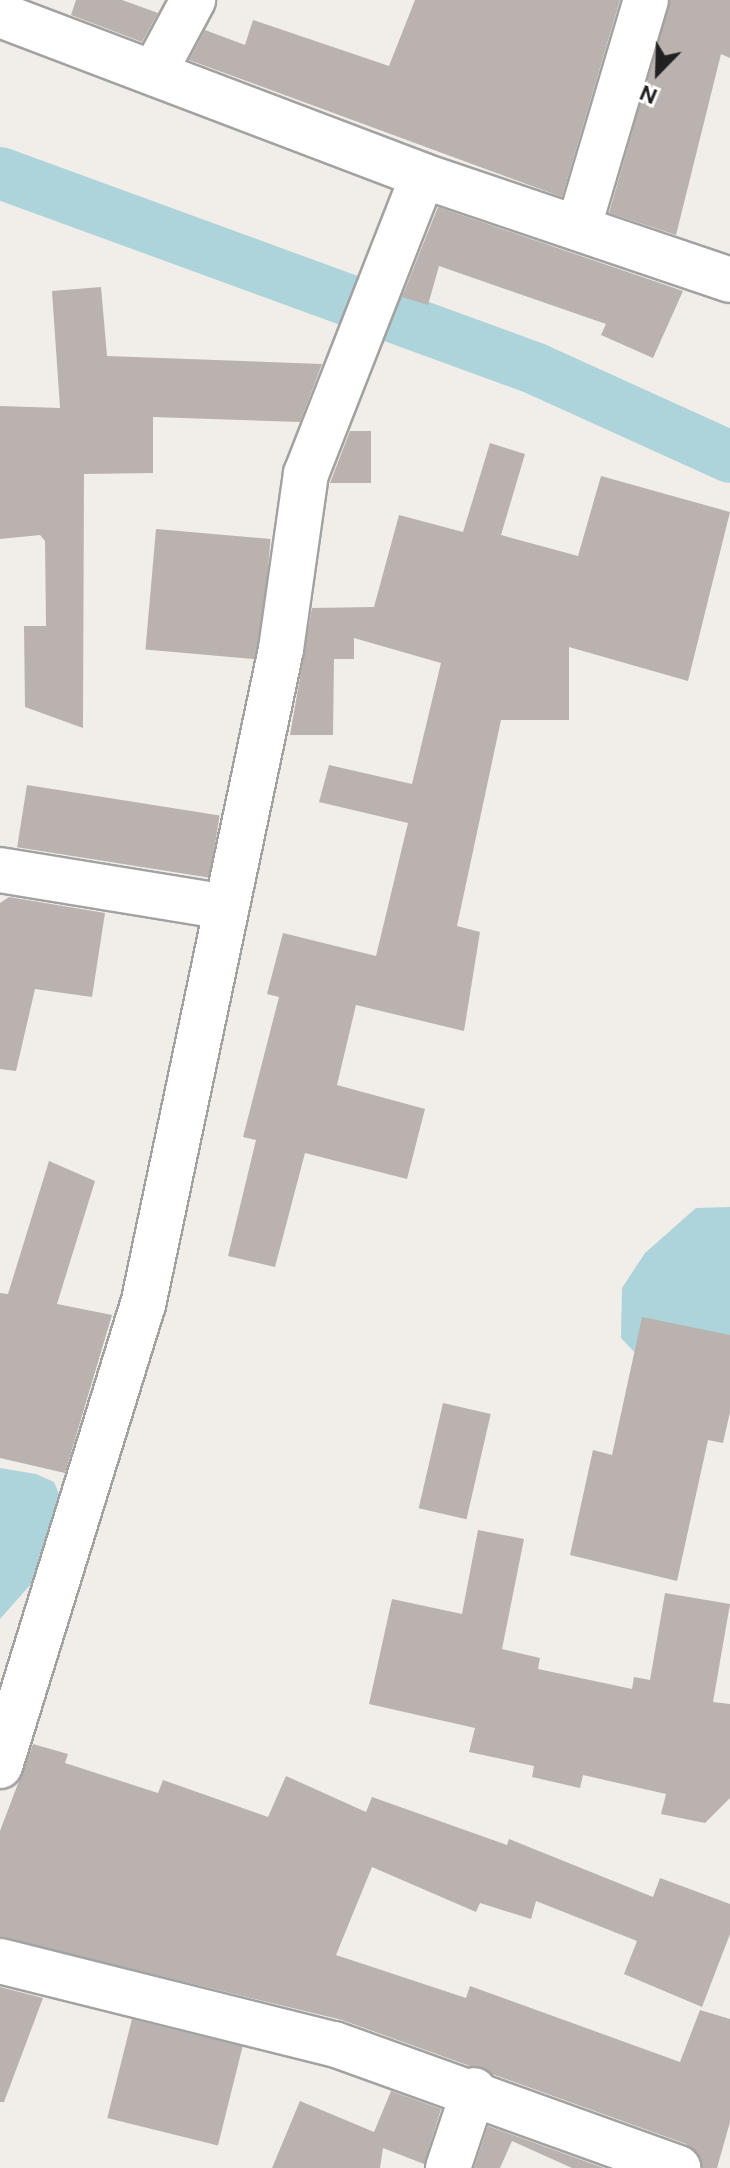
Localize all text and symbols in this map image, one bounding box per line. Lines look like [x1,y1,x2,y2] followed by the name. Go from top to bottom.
[618,32,698,112] north arrow
[635,78,661,111] text: N

